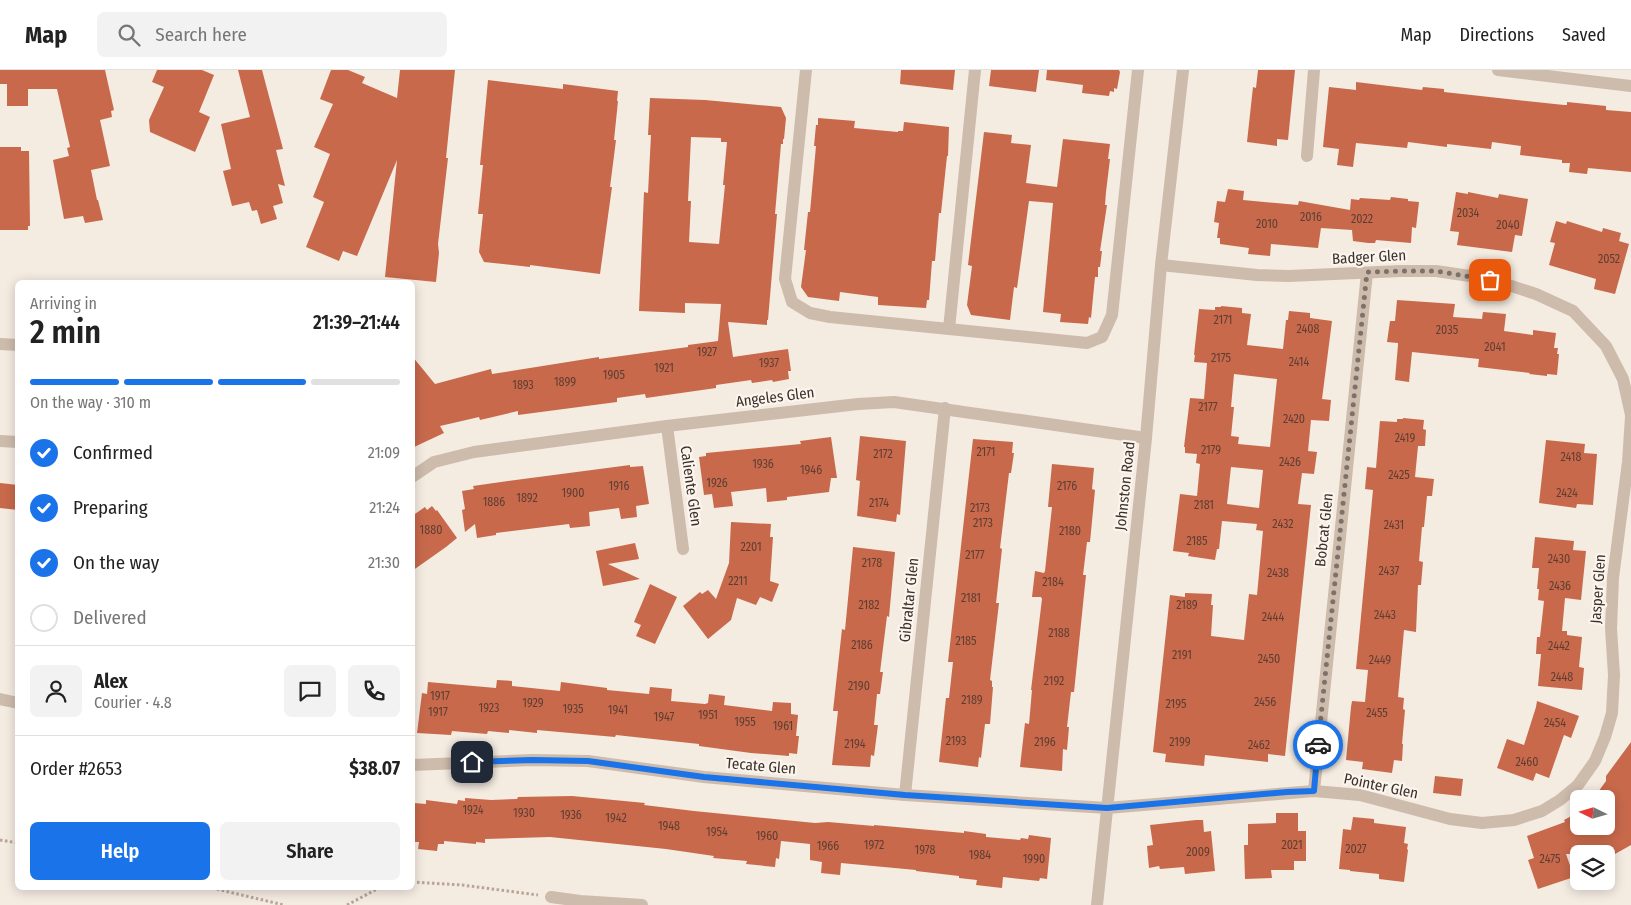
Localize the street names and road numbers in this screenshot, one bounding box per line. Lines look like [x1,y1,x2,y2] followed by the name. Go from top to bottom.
[1331,246,1407,268] street label: Badger Glen
[735,383,815,411] street label: Angeles Glen
[1111,441,1139,531] street label: Johnston Road
[676,445,706,527] street label: Caliente Glen
[1311,492,1337,568] street label: Bobcat Glen
[1587,554,1609,624] street label: Jasper Glen
[896,557,922,643] street label: Gibraltar Glen
[725,754,797,778] street label: Tecate Glen
[1342,769,1420,803] street label: Pointer Glen

